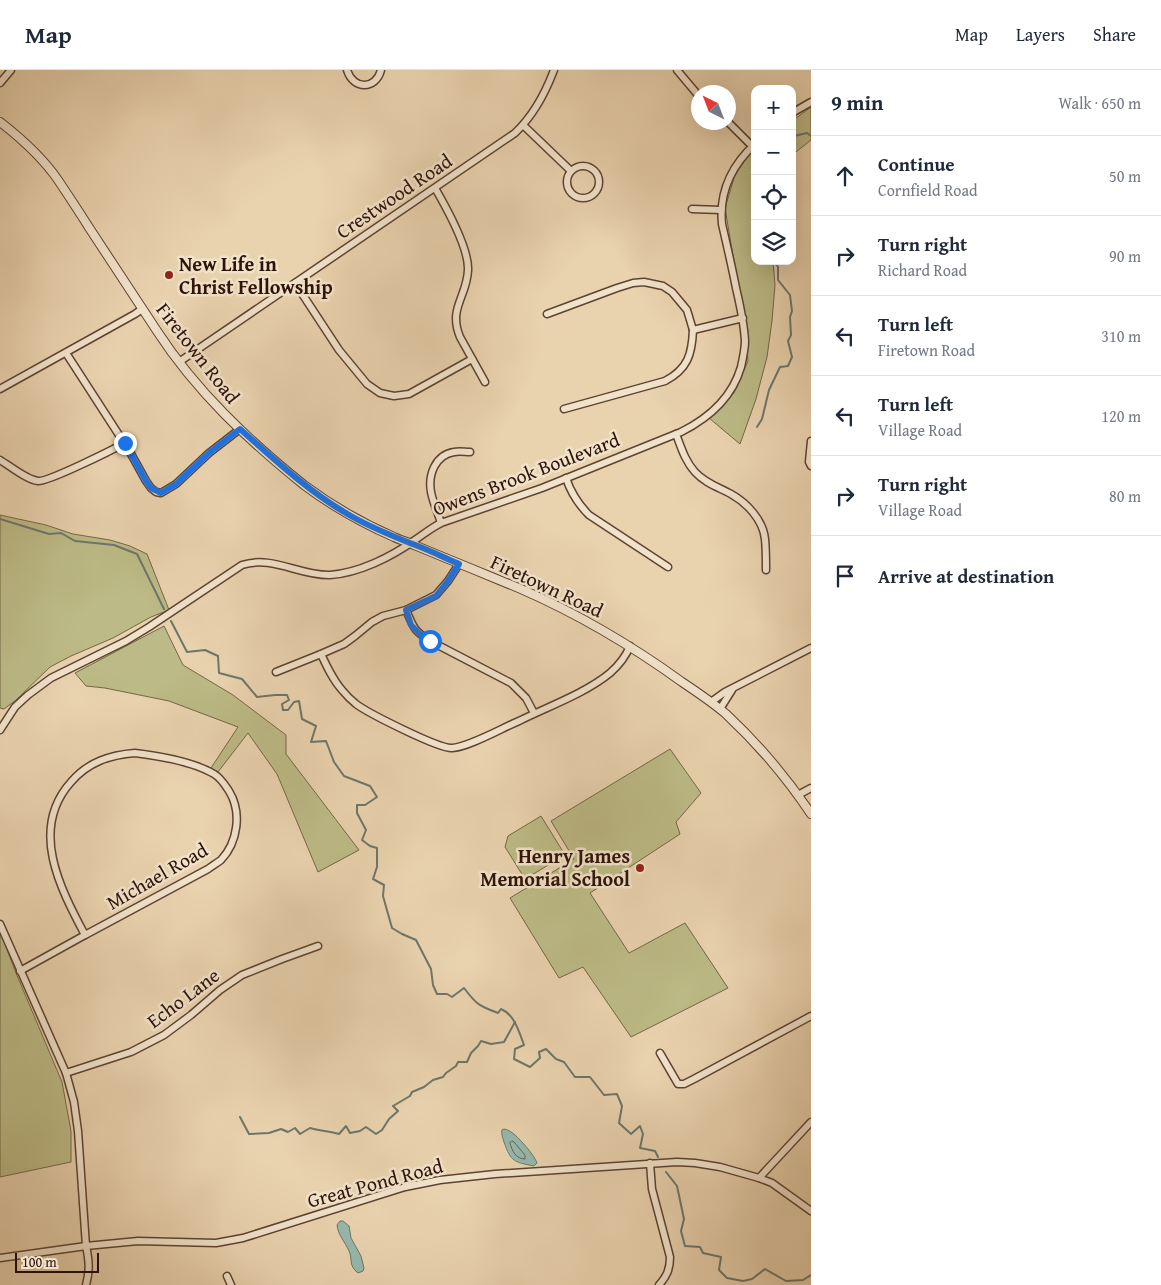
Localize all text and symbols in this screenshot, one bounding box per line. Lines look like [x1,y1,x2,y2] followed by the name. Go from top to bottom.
[25,17,72,52] text: Map
[955,21,988,48] text: Map
[1016,21,1065,48] text: Layers
[1093,21,1136,48] text: Share
[691,85,736,130] north arrow
[751,85,796,265] map controls
[751,85,796,130] button: +
[831,87,883,118] text: 9 min
[1058,91,1141,115] text: Walk · 650 m
[751,130,796,175] button: −
[330,146,458,245] street label: Crestwood Road
[878,150,955,178] text: Continue
[831,162,859,190] icon: ahead
[1109,164,1141,188] text: 50 m
[751,175,796,220] button: locate
[878,178,978,202] text: Cornfield Road
[751,220,796,265] button: layers
[878,230,967,258] text: Turn right
[831,242,859,270] icon: right
[1109,244,1141,268] text: 90 m
[179,249,333,301] place label: New Life in Christ Fellowship
[878,258,967,282] text: Richard Road
[163,269,175,281] marker: New Life in Christ Fellowship
[150,296,247,410] street label: Firetown Road
[878,310,953,338] text: Turn left
[831,322,859,350] icon: left
[1101,324,1141,348] text: 310 m
[878,338,975,362] text: Firetown Road
[878,390,953,418] text: Turn left
[831,402,859,430] icon: left
[1101,404,1141,428] text: 120 m
[878,418,962,442] text: Village Road
[428,424,624,523] street label: Owens Brook Boulevard
[114,432,137,455] route end
[878,470,967,498] text: Turn right
[831,482,859,510] icon: right
[1109,484,1141,508] text: 80 m
[878,498,962,522] text: Village Road
[486,547,609,624] street label: Firetown Road
[831,562,859,590] icon: arrive
[878,562,1054,590] text: Arrive at destination
[419,630,442,653] route start
[101,835,213,916] street label: Michael Road
[480,841,630,893] place label: Henry James Memorial School
[634,862,646,874] marker: Henry James Memorial School
[140,961,225,1035] street label: Echo Lane
[304,1150,446,1215] street label: Great Pond Road
[15,1250,99,1273] scale bar
[22,1252,57,1272] text: 100 m

